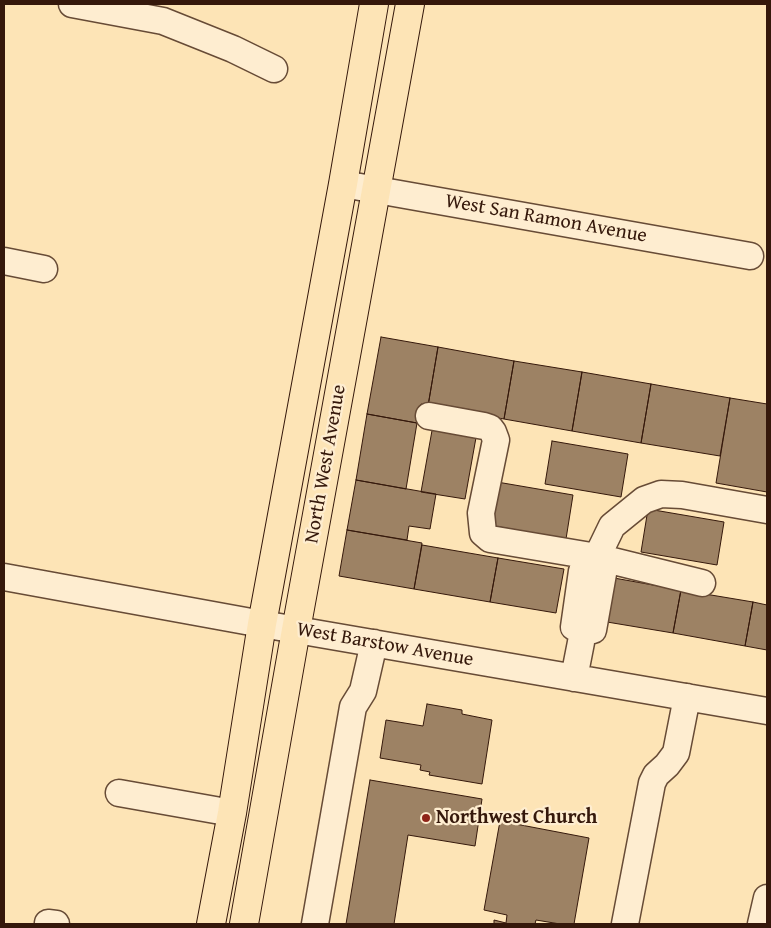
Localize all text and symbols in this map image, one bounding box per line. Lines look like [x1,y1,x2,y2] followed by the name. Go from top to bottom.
[443,189,649,249] street label: West San Ramon Avenue
[300,383,352,545] street label: North West Avenue
[295,618,475,672] street label: West Barstow Avenue
[436,806,597,830] place label: Northwest Church
[420,812,432,824] marker: Northwest Church

